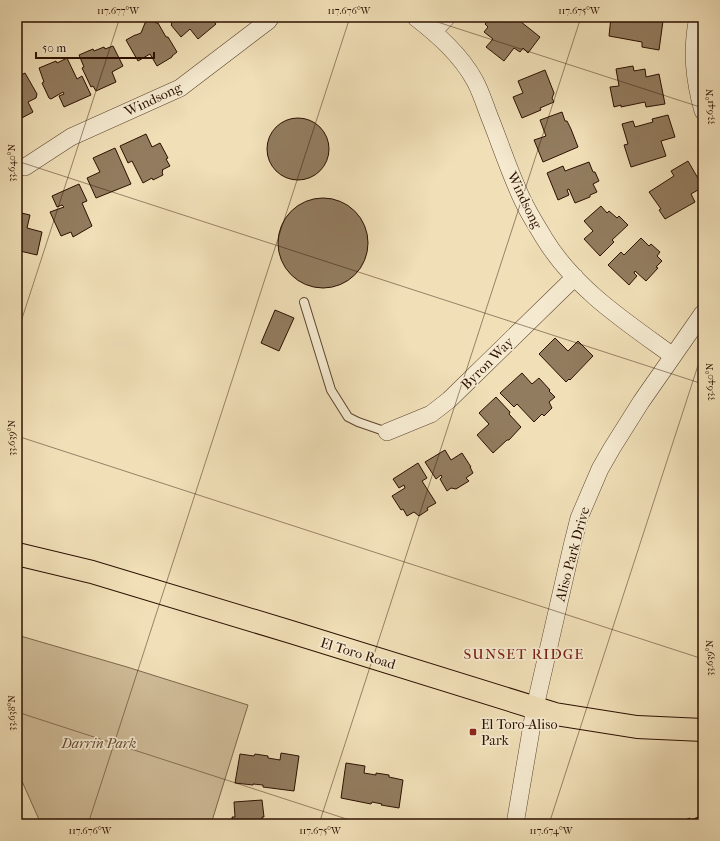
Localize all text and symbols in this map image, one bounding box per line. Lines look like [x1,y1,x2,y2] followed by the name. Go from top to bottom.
[97,5,140,17] text: 117.677°W
[328,5,372,17] text: 117.676°W
[558,5,601,17] text: 117.675°W
[36,34,154,60] scale bar
[42,41,66,55] text: 50 m
[121,79,185,121] street label: Windsong
[704,88,716,125] text: 33.641°N
[6,144,18,182] text: 33.640°N
[503,168,546,232] street label: Windsong
[458,333,517,393] street label: Byron Way
[704,363,716,401] text: 33.640°N
[6,420,18,456] text: 33.639°N
[551,505,593,604] street label: Aliso Park Drive
[318,634,398,673] street label: El Toro Road
[704,640,716,676] text: 33.639°N
[464,645,584,663] district label: SUNSET RIDGE
[6,695,18,731] text: 33.638°N
[481,716,558,749] place label: El Toro-Aliso Park
[468,727,478,737] marker: El Toro-Aliso Park
[61,735,136,752] park label: Darrin Park
[69,825,113,837] text: 117.676°W
[299,825,342,837] text: 117.675°W
[530,825,574,837] text: 117.674°W

